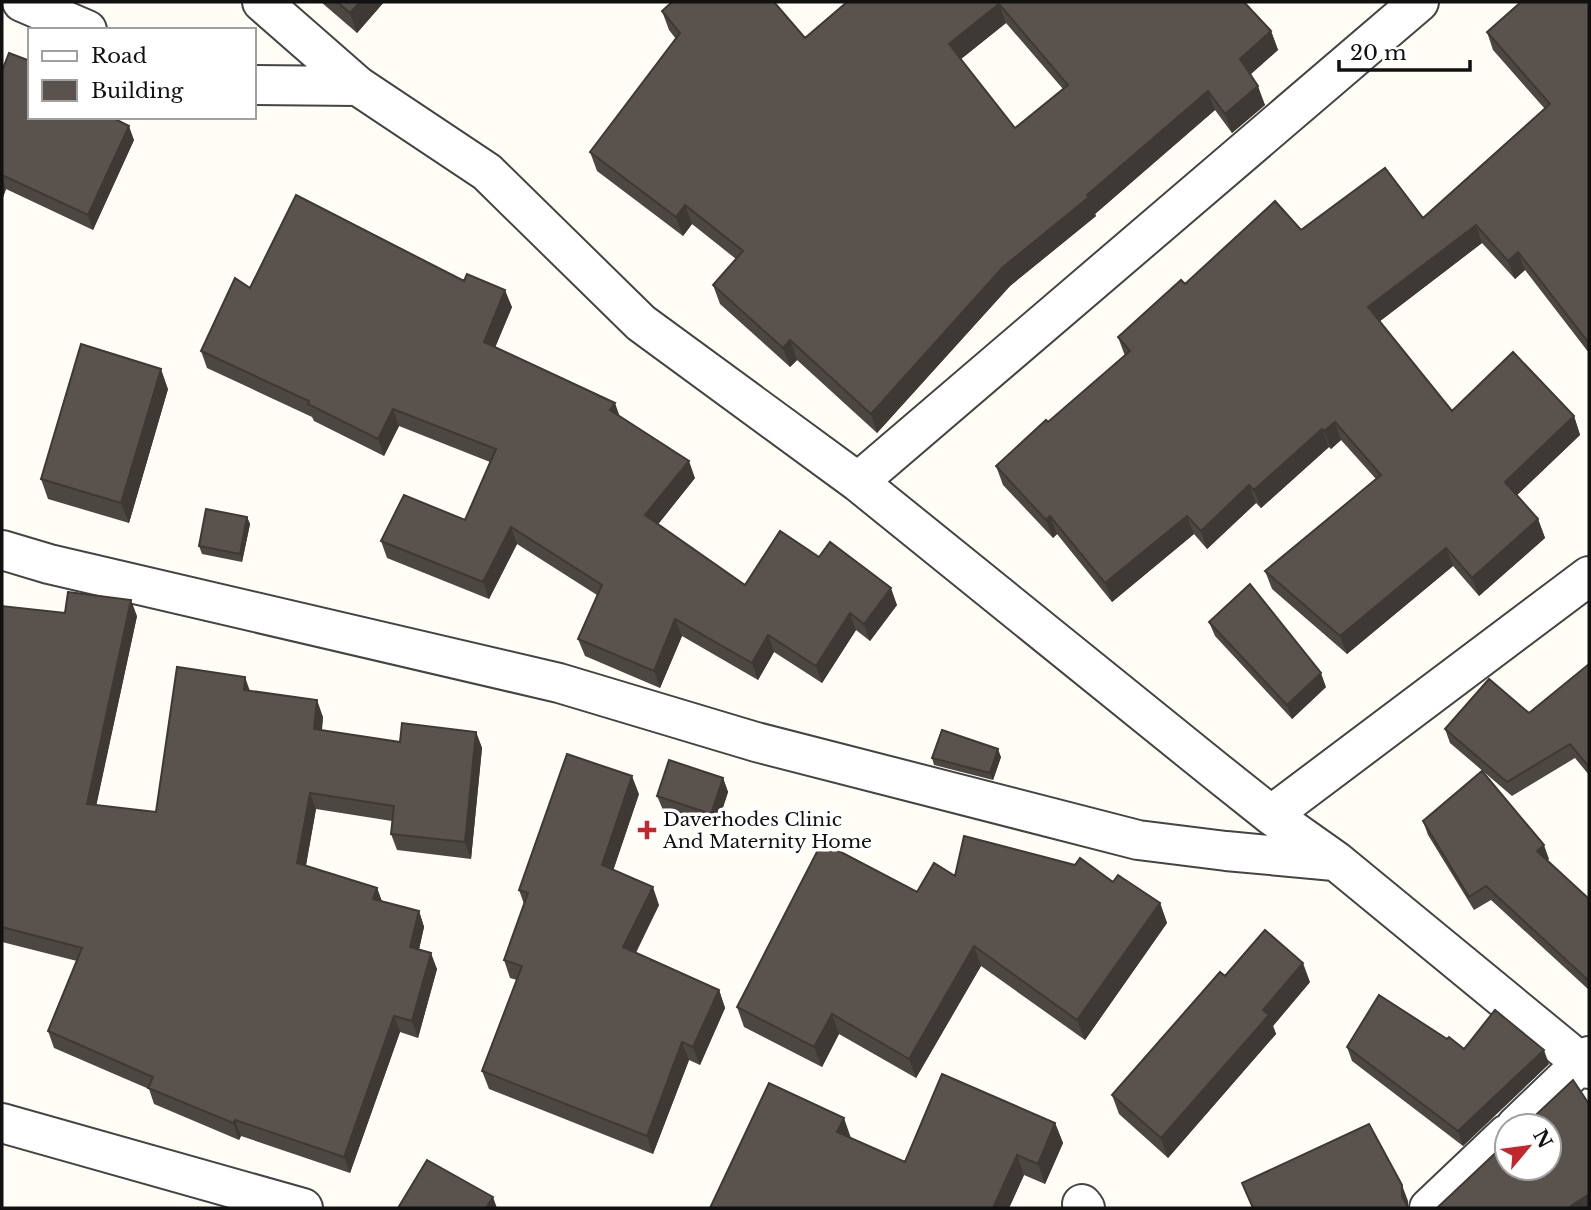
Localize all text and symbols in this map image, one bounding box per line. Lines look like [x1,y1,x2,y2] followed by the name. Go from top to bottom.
[28,28,256,119] legend
[1339,28,1470,72] scale bar
[1350,40,1407,66] text: 20 m
[91,43,147,69] text: Road
[91,78,184,104] text: Building
[662,808,872,853] place label: Daverhodes Clinic And Maternity Home
[637,820,657,840] marker: Daverhodes Clinic And Maternity Home
[1493,1112,1563,1182] north arrow
[1528,1126,1557,1153] text: N

